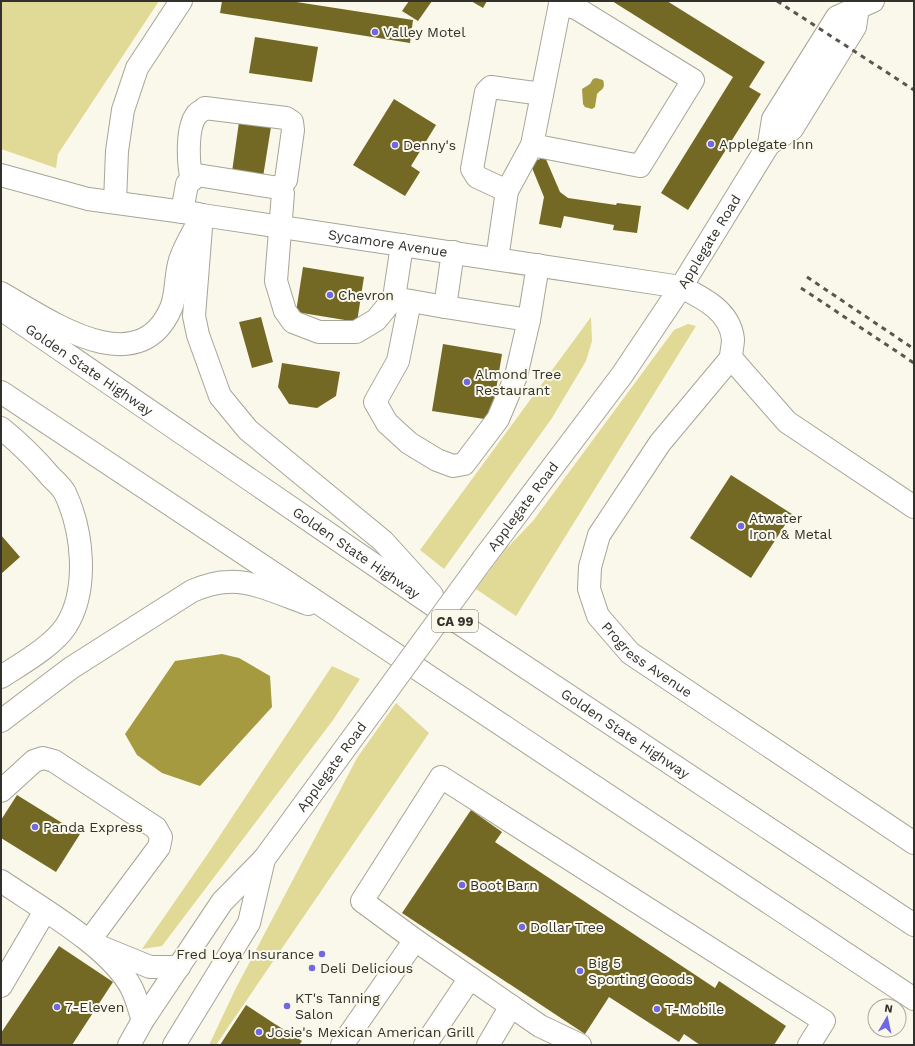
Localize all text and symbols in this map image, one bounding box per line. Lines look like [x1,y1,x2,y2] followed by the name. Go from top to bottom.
[383,24,466,40] place label: Valley Motel
[370,27,380,37] marker: Valley Motel
[719,136,813,152] place label: Applegate Inn
[403,137,456,153] place label: Denny's
[706,139,716,149] marker: Applegate Inn
[390,140,400,150] marker: Denny's
[674,192,744,291] street label: Applegate Road
[327,226,449,260] street label: Sycamore Avenue
[338,287,394,303] place label: Chevron
[325,290,335,300] marker: Chevron
[23,320,157,419] street label: Golden State Highway
[475,366,561,398] place label: Almond Tree Restaurant
[462,377,472,387] marker: Almond Tree Restaurant
[484,459,561,554] street label: Applegate Road
[290,503,424,602] street label: Golden State Highway
[749,510,832,542] place label: Atwater Iron & Metal
[736,521,746,531] marker: Atwater Iron & Metal
[432,610,478,632] road number: CA 99
[599,618,695,700] street label: Progress Avenue
[558,685,693,782] street label: Golden State Highway
[293,719,370,815] street label: Applegate Road
[43,819,143,835] place label: Panda Express
[30,822,40,832] marker: Panda Express
[470,877,538,893] place label: Boot Barn
[457,880,467,890] marker: Boot Barn
[530,919,604,935] place label: Dollar Tree
[517,922,527,932] marker: Dollar Tree
[176,946,314,962] place label: Fred Loya Insurance
[317,949,327,959] marker: Fred Loya Insurance
[588,955,693,987] place label: Big 5 Sporting Goods
[320,960,413,976] place label: Deli Delicious
[307,963,317,973] marker: Deli Delicious
[575,966,585,976] marker: Big 5 Sporting Goods
[295,990,380,1022] place label: KT's Tanning Salon
[867,998,907,1038] north arrow
[65,999,124,1015] place label: 7-Eleven
[282,1001,292,1011] marker: KT's Tanning Salon
[665,1001,724,1017] place label: T-Mobile
[52,1002,62,1012] marker: 7-Eleven
[883,1002,894,1016] text: N
[652,1004,662,1014] marker: T-Mobile
[267,1024,475,1040] place label: Josie's Mexican American Grill
[254,1027,264,1037] marker: Josie's Mexican American Grill

